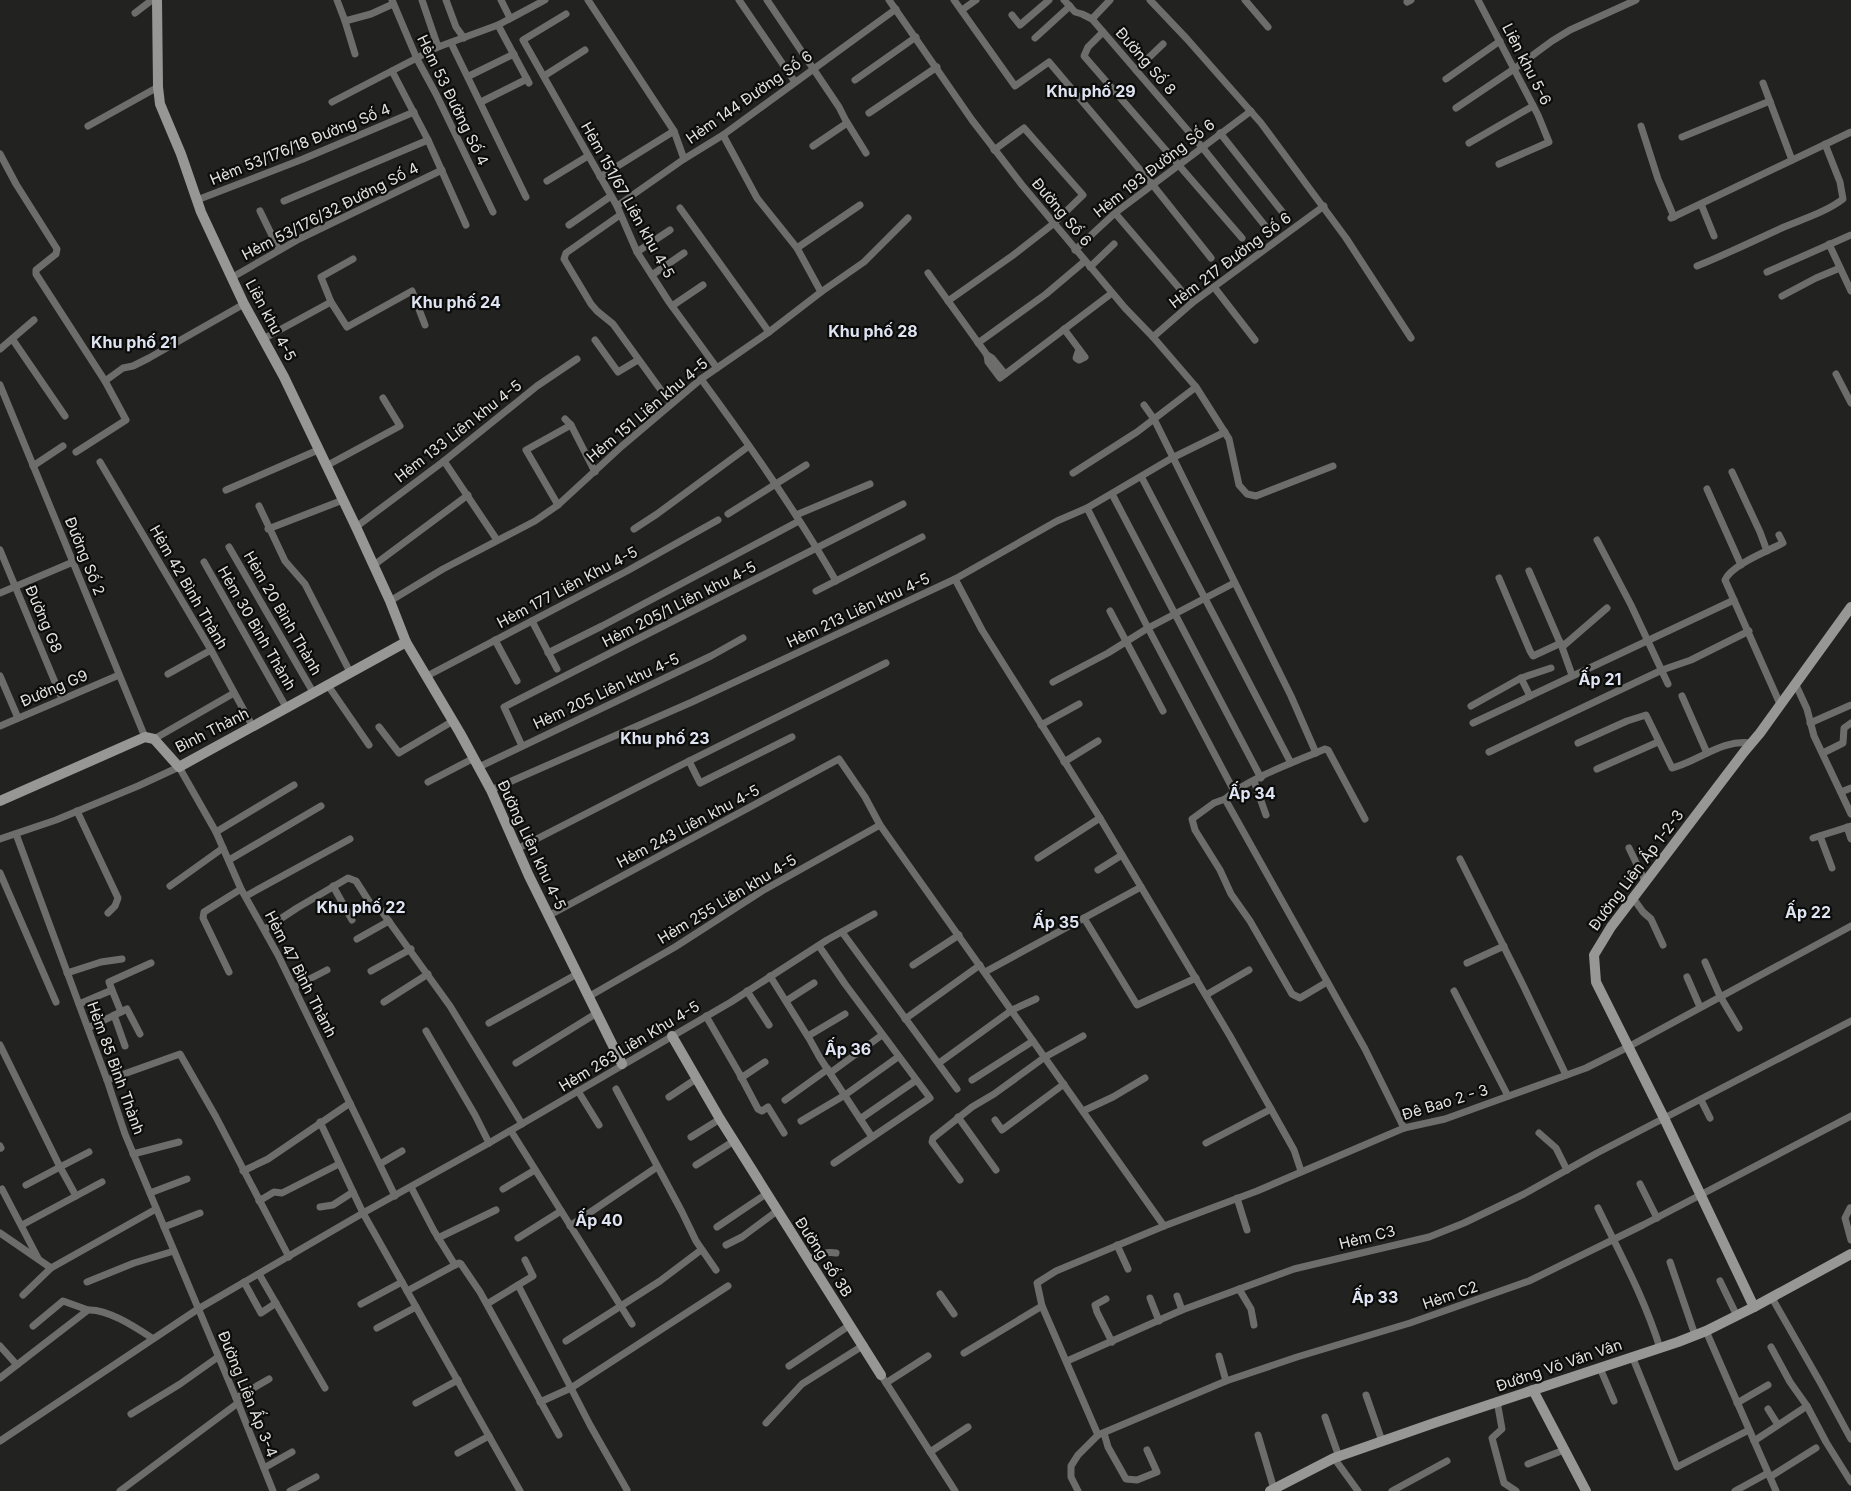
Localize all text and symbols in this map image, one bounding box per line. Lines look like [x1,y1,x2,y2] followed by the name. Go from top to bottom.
[1498,20,1556,108] street label: Liên khu 5-6
[1112,23,1180,99] street label: Đường Số 8
[413,31,493,169] street label: Hẻm 53 Đường Số 4
[682,46,816,148] street label: Hẻm 144 Đường Số 6
[1046,81,1136,101] district label: Khu phố 29
[207,99,393,189] street label: Hẻm 53/176/18 Đường Số 4
[1089,115,1219,221] street label: Hẻm 193 Đường Số 6
[577,119,679,281] street label: Hẻm 151/67 Liên khu 4-5
[238,158,422,264] street label: Hẻm 53/176/32 Đường Số 4
[1028,174,1096,250] street label: Đường Số 6
[1165,208,1295,312] street label: Hẻm 217 Đường Số 6
[242,276,300,364] street label: Liên khu 4-5
[411,292,501,312] district label: Khu phố 24
[828,321,918,341] district label: Khu phố 28
[91,332,177,352] district label: Khu phố 21
[582,354,712,466] street label: Hẻm 151 Liên khu 4-5
[391,376,525,486] street label: Hẻm 133 Liên khu 4-5
[61,514,109,598] street label: Đường Số 2
[146,521,232,653] street label: Hẻm 42 Bình Thành
[493,542,641,632] street label: Hẻm 177 Liên Khu 4-5
[240,548,326,678] street label: Hẻm 20 Bình Thành
[599,557,759,651] street label: Hẻm 205/1 Liên khu 4-5
[214,562,300,694] street label: Hẻm 30 Bình Thành
[783,568,933,652] street label: Hẻm 213 Liên khu 4-5
[21,582,67,656] street label: Đường G8
[530,649,682,733] street label: Hẻm 205 Liên khu 4-5
[17,665,91,711] street label: Đường G9
[1579,666,1621,689] district label: Ấp 21
[172,703,252,757] street label: Bình Thành
[620,728,710,748] district label: Khu phố 23
[494,777,570,913] street label: Đường Liên khu 4-5
[613,780,763,872] street label: Hẻm 243 Liên khu 4-5
[1229,780,1276,803] district label: Ấp 34
[1583,805,1688,934] street label: Đường Liên Ấp 1-2-3
[654,850,800,948] street label: Hẻm 255 Liên khu 4-5
[316,897,406,917] district label: Khu phố 22
[1785,899,1831,922] district label: Ấp 22
[261,907,341,1041] street label: Hẻm 47 Bình Thành
[1033,909,1079,932] district label: Ấp 35
[555,996,703,1096] street label: Hẻm 263 Liên Khu 4-5
[83,999,149,1137] street label: Hẻm 85 Bình Thành
[825,1036,871,1059] district label: Ấp 36
[1400,1080,1490,1124] street label: Đê Bao 2 - 3
[575,1207,623,1230] district label: Ấp 40
[791,1214,857,1300] street label: Đường số 3B
[1337,1221,1397,1253] street label: Hẻm C3
[1420,1277,1480,1313] street label: Hẻm C2
[1352,1284,1398,1307] district label: Ấp 33
[214,1327,284,1460] street label: Đường Liên Ấp 3-4
[1494,1335,1624,1395] street label: Đường Võ Văn Vân

